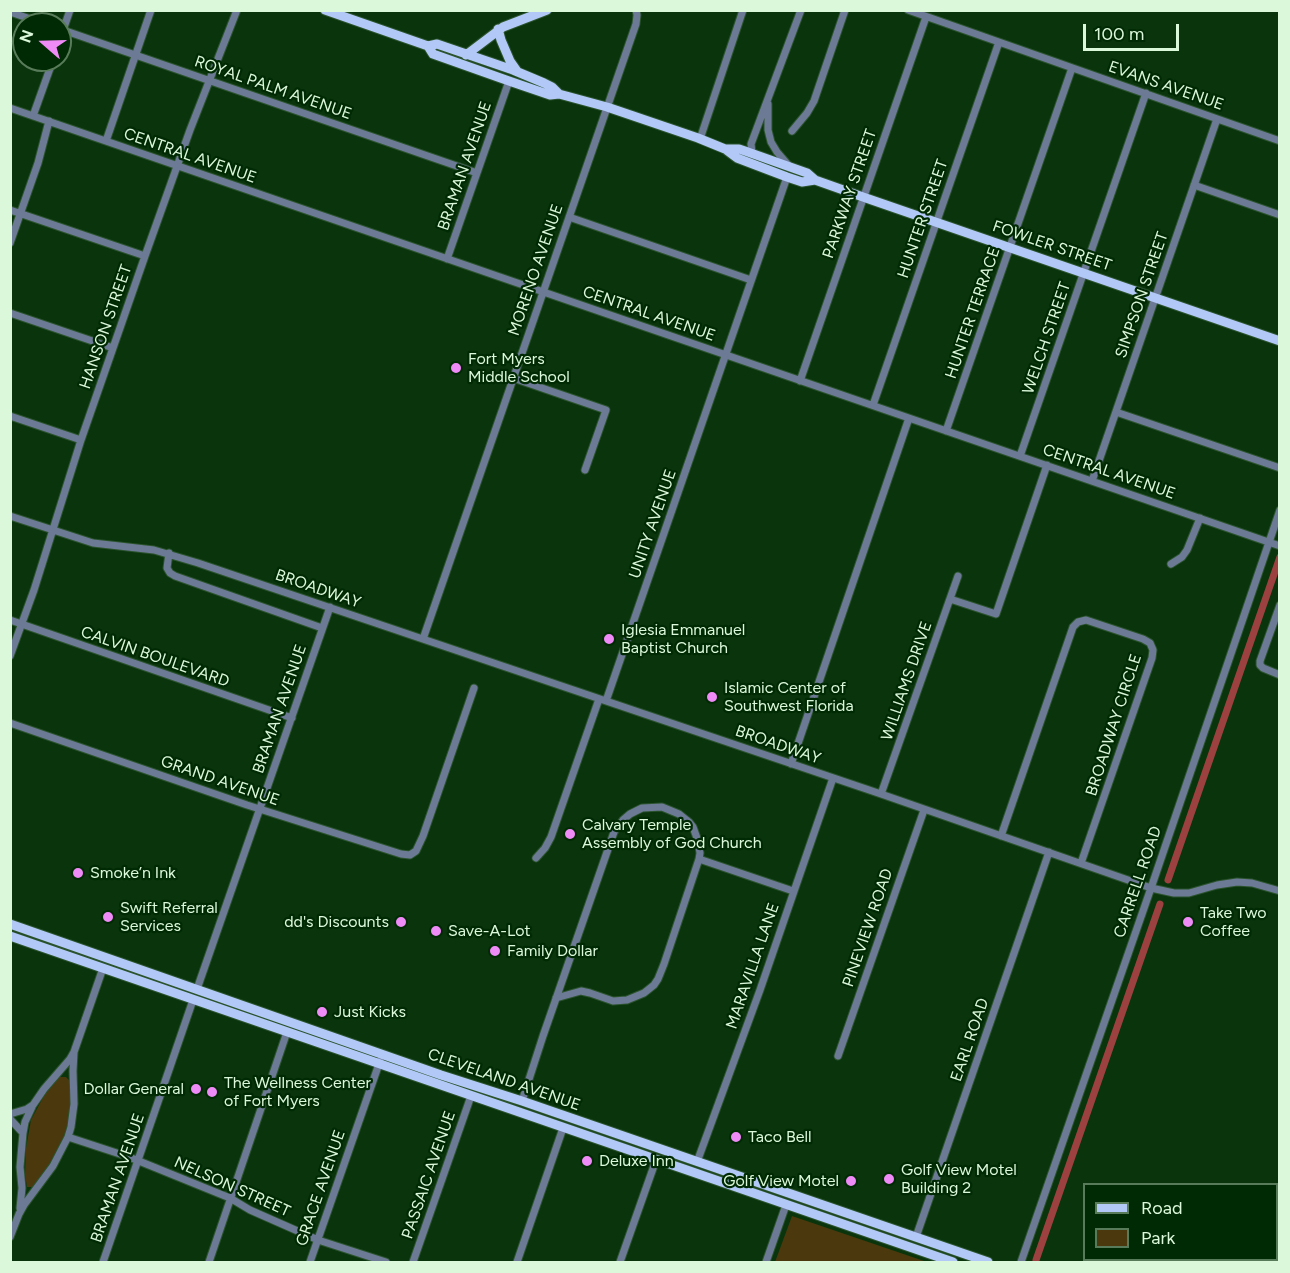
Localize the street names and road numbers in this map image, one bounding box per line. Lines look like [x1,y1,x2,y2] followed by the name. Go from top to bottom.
[192,52,354,124] street label: ROYAL PALM AVENUE
[1106,57,1226,115] street label: EVANS AVENUE
[434,99,496,233] street label: BRAMAN AVENUE
[121,124,259,188] street label: CENTRAL AVENUE
[819,127,881,261] street label: PARKWAY STREET
[894,157,952,281] street label: HUNTER STREET
[504,202,568,338] street label: MORENO AVENUE
[990,217,1114,275] street label: FOWLER STREET
[1111,229,1173,361] street label: SIMPSON STREET
[941,245,1005,381] street label: HUNTER TERRACE
[76,262,136,392] street label: HANSON STREET
[1019,280,1075,396] street label: WELCH STREET
[580,282,718,346] street label: CENTRAL AVENUE
[1040,440,1178,504] street label: CENTRAL AVENUE
[625,467,681,581] street label: UNITY AVENUE
[273,565,363,613] street label: BROADWAY
[878,619,936,743] street label: WILLIAMS DRIVE
[78,623,232,691] street label: CALVIN BOULEVARD
[249,642,311,776] street label: BRAMAN AVENUE
[1082,652,1146,798] street label: BROADWAY CIRCLE
[733,721,823,769] street label: BROADWAY
[158,752,282,810] street label: GRAND AVENUE
[1110,824,1166,940] street label: CARRELL ROAD
[839,866,897,990] street label: PINEVIEW ROAD
[722,900,784,1032] street label: MARAVILLA LANE
[947,996,993,1084] street label: EARL ROAD
[425,1045,583,1115] street label: CLEVELAND AVENUE
[398,1108,460,1242] street label: PASSAIC AVENUE
[87,1111,149,1245] street label: BRAMAN AVENUE
[292,1127,350,1249] street label: GRACE AVENUE
[171,1153,293,1221] street label: NELSON STREET

